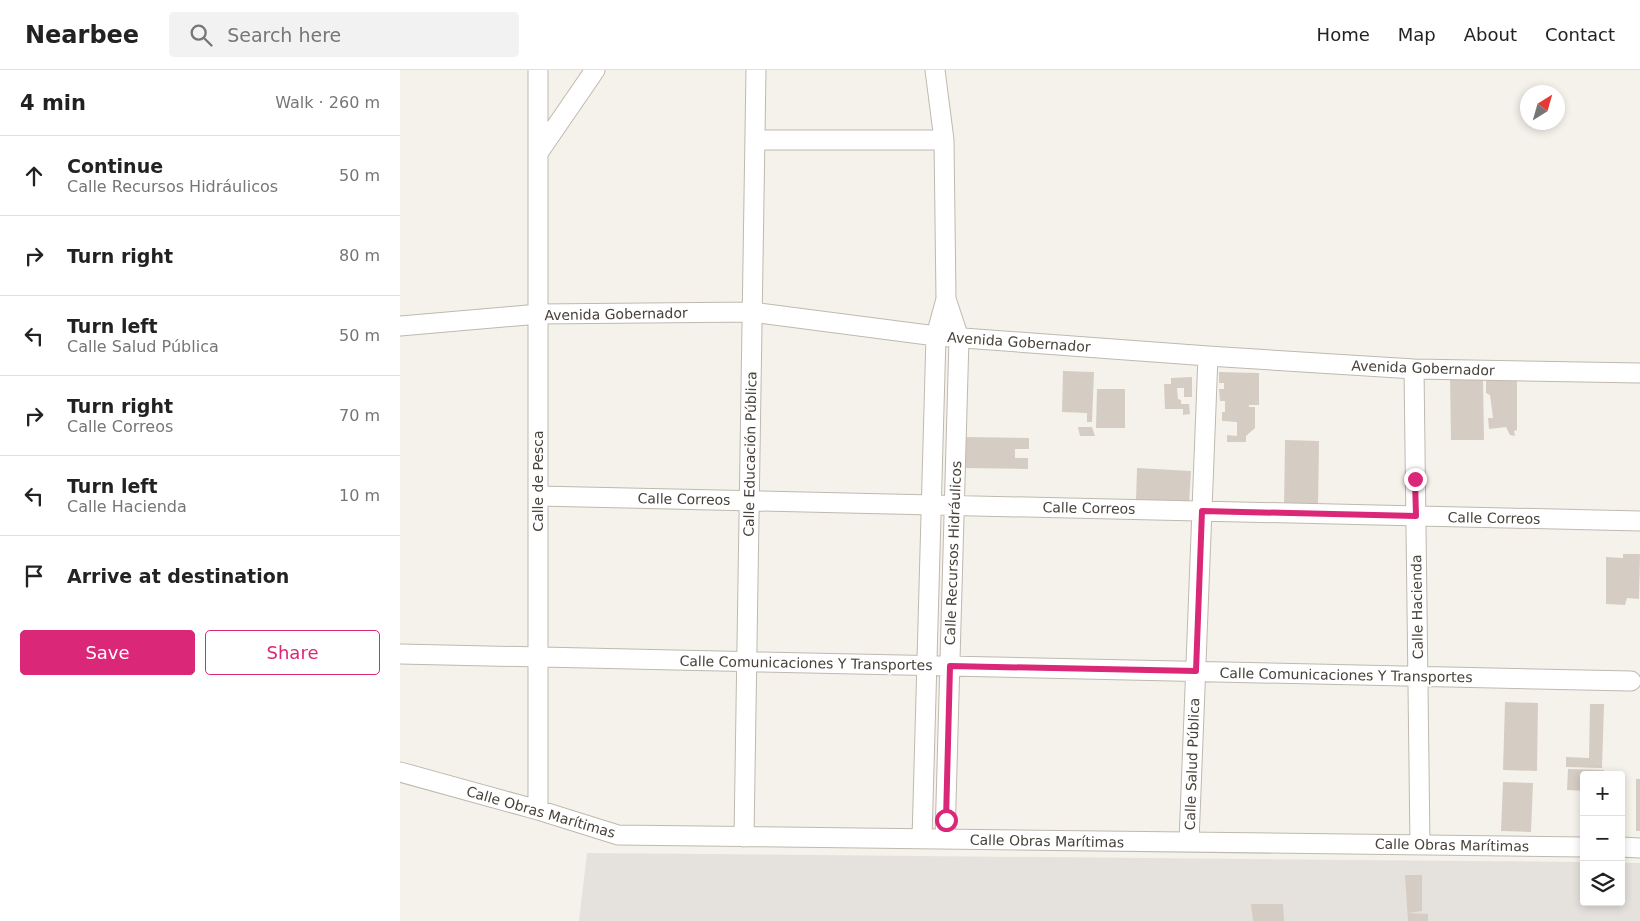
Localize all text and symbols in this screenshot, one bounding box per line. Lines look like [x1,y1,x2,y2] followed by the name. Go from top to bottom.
[169,12,519,57] search box
[25,21,139,49] text: Nearbee
[187,21,215,49] icon: search
[227,24,341,46] text: Search here
[1317,24,1370,45] text: Home
[1398,24,1436,45] text: Map
[1464,24,1517,45] text: About
[1545,24,1615,45] text: Contact
[1520,85,1565,130] north arrow
[20,91,86,115] text: 4 min
[275,93,380,112] text: Walk · 260 m
[67,155,163,177] text: Continue
[20,162,48,190] icon: ahead
[339,166,380,185] text: 50 m
[67,177,278,196] text: Calle Recursos Hidráulicos
[20,242,48,270] icon: right
[67,245,173,267] text: Turn right
[339,246,380,265] text: 80 m
[544,305,688,323] street label: Avenida Gobernador
[67,315,158,337] text: Turn left
[20,322,48,350] icon: left
[339,326,380,345] text: 50 m
[947,329,1091,355] street label: Avenida Gobernador
[67,337,219,356] text: Calle Salud Pública
[1351,358,1495,379] street label: Avenida Gobernador
[741,371,759,537] street label: Calle Educación Pública
[67,395,173,417] text: Turn right
[20,402,48,430] icon: right
[339,406,380,425] text: 70 m
[67,417,173,436] text: Calle Correos
[530,430,546,532] street label: Calle de Pesca
[942,460,964,646] street label: Calle Recursos Hidráulicos
[1404,468,1427,491] route end
[67,475,158,497] text: Turn left
[20,482,48,510] icon: left
[339,486,380,505] text: 10 m
[637,490,731,508] street label: Calle Correos
[67,497,187,516] text: Calle Hacienda
[1042,499,1136,517] street label: Calle Correos
[1447,509,1541,527] street label: Calle Correos
[1408,554,1426,660] street label: Calle Hacienda
[20,562,48,590] icon: arrive
[67,565,289,587] text: Arrive at destination
[20,630,195,675] button: Save
[205,630,380,675] button: Share
[679,653,933,673] street label: Calle Comunicaciones Y Transportes
[1219,665,1473,685] street label: Calle Comunicaciones Y Transportes
[1182,697,1202,831] street label: Calle Salud Pública
[1580,771,1625,906] map controls
[1580,771,1625,816] button: +
[465,783,617,841] street label: Calle Obras Marítimas
[935,809,958,832] route start
[1580,816,1625,861] button: −
[970,832,1124,850] street label: Calle Obras Marítimas
[1375,836,1529,854] street label: Calle Obras Marítimas
[1580,861,1625,906] button: layers

